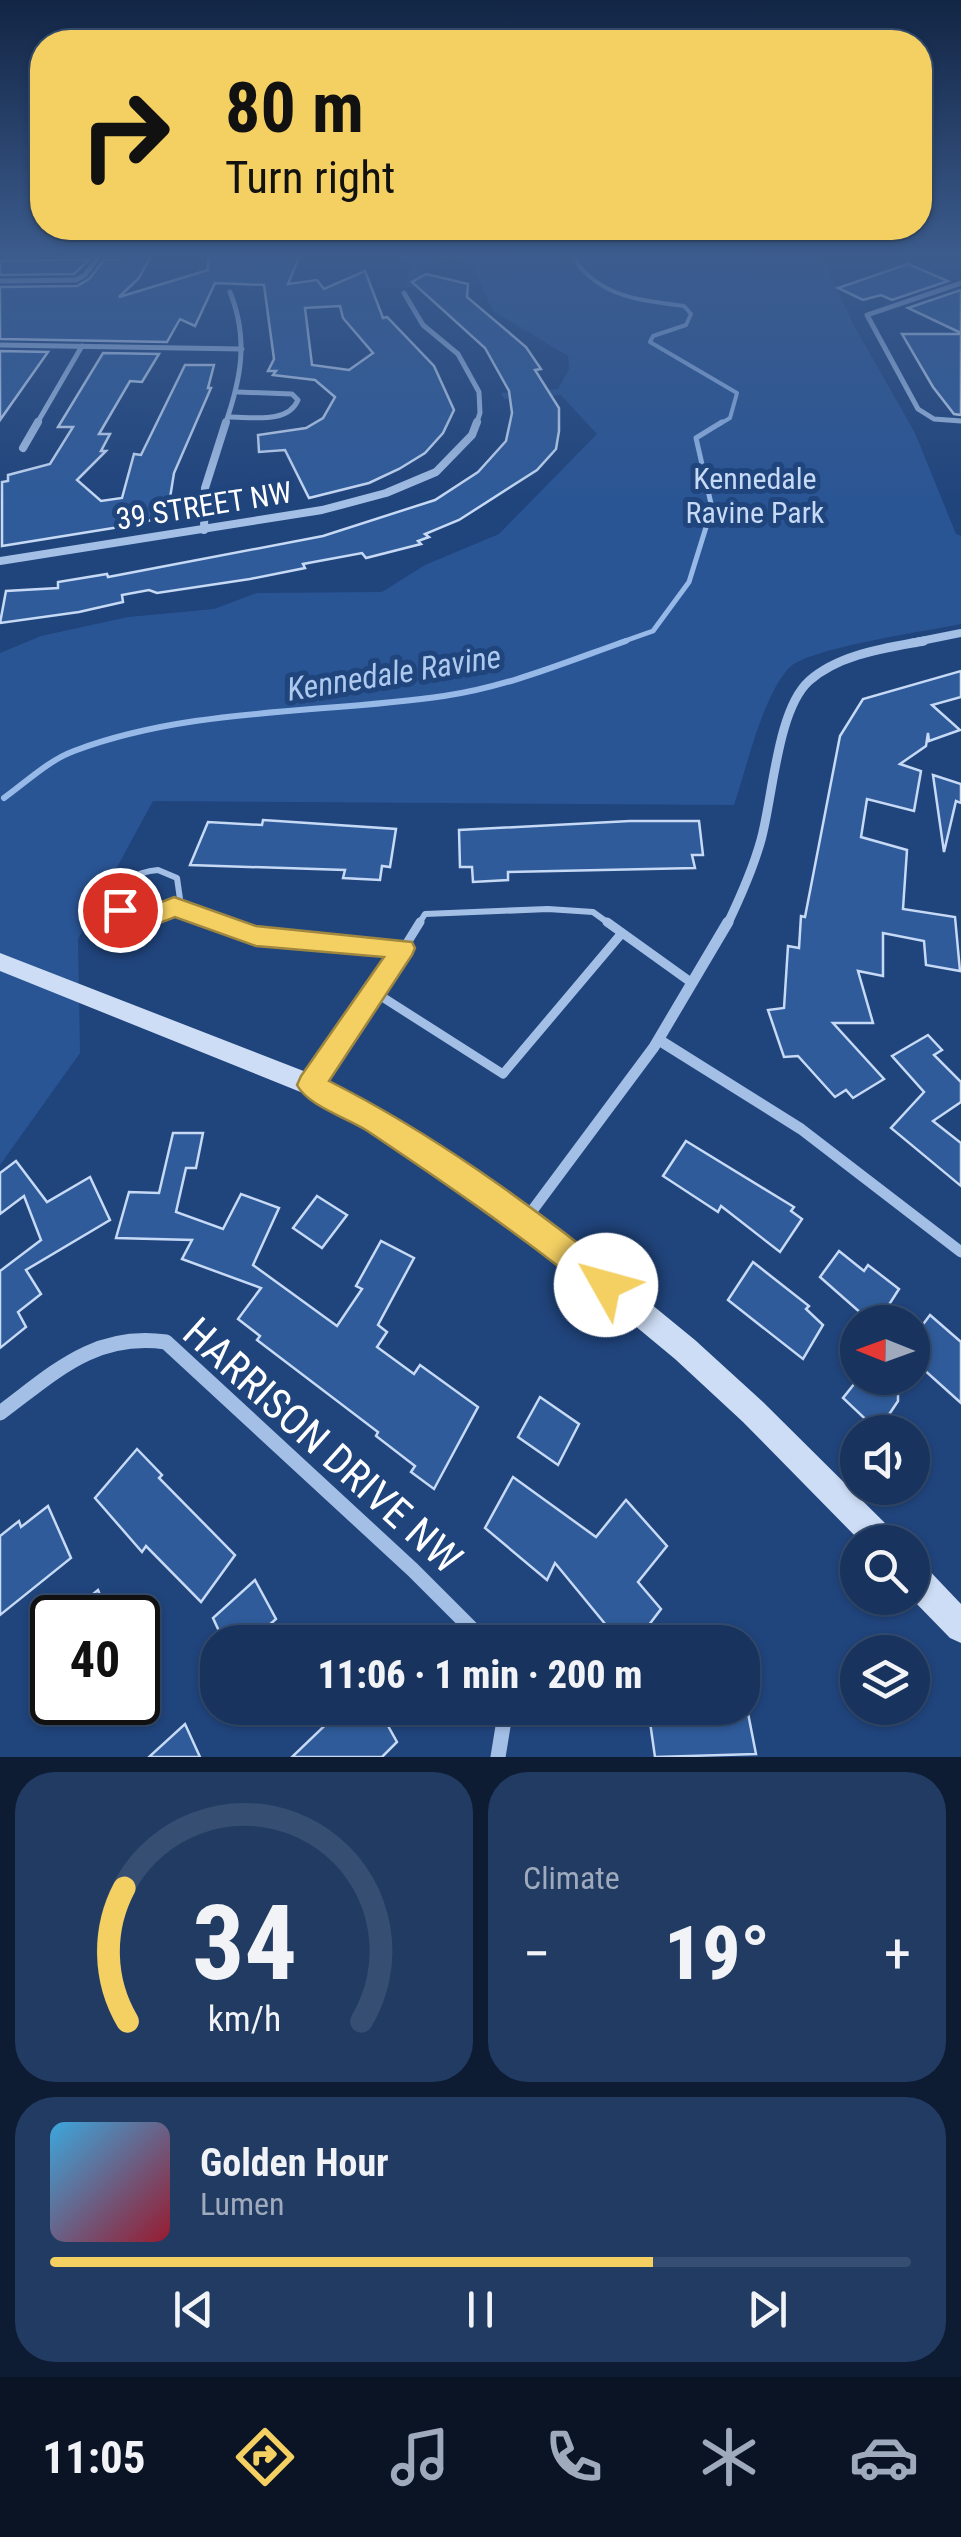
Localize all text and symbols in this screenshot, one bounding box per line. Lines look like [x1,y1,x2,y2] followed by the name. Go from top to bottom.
[225,67,364,149] text: 80 m
[60,70,190,200] icon: right
[225,151,395,204] text: Turn right
[686,461,825,530] park label: Kennedale Ravine Park
[114,474,294,537] street label: 39 STREET NW
[284,637,504,709] water label: Kennedale Ravine
[78,868,163,953] pin
[93,883,148,938] icon: arrive
[554,1233,658,1337] position arrow
[840,1305,930,1395] north arrow
[840,1305,930,1725] map controls
[174,1308,472,1583] street label: HARRISON DRIVE NW
[840,1415,930,1505] button: sound
[840,1525,930,1615] button: search
[30,1595,160,1725] speed limit sign: 40
[840,1635,930,1725] button: layers
[318,1653,642,1697] text: 11:06 · 1 min · 200 m
[523,1859,620,1897] text: Climate
[191,1883,297,2004] text: 34
[664,1909,770,1997] text: 19°
[523,1922,551,1986] text: −
[884,1922,911,1986] text: +
[207,1998,281,2040] text: km/h
[200,2141,389,2185] text: Golden Hour
[200,2185,285,2223] text: Lumen
[166,2282,221,2337] icon: previous
[453,2282,508,2337] icon: pause
[740,2282,795,2337] icon: next
[230,2422,300,2492] icon: directions
[385,2422,455,2492] icon: music
[539,2422,609,2492] icon: phone
[694,2422,764,2492] icon: climate
[849,2422,919,2492] icon: car
[42,2431,146,2484] text: 11:05

